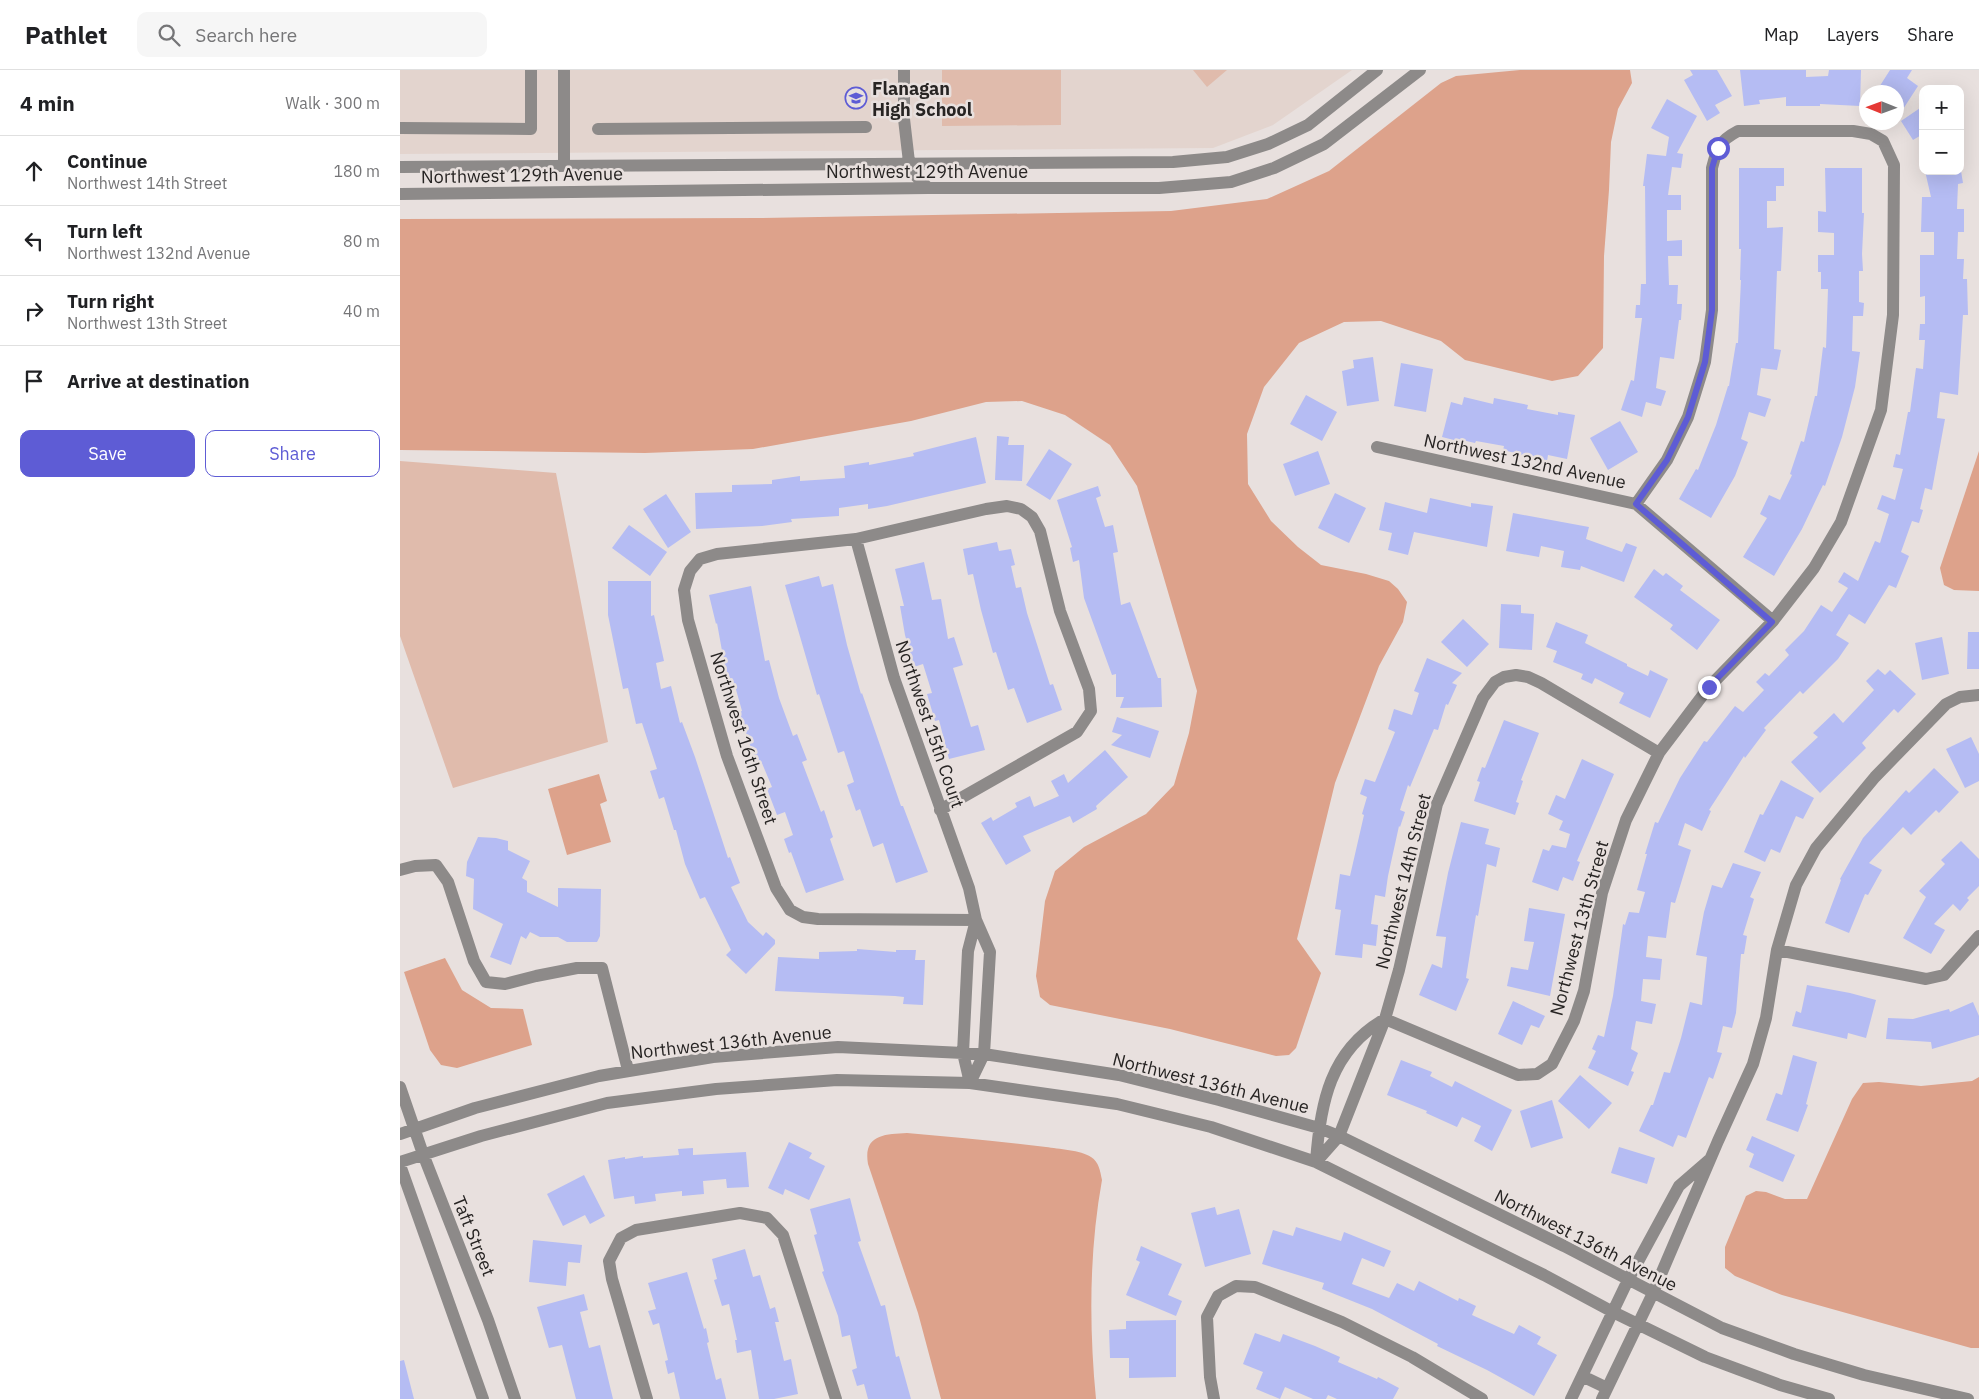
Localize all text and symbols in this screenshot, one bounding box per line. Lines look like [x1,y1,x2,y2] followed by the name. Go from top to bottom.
[137,12,487,57] search box
[25,19,107,51] text: Pathlet
[155,21,183,49] icon: search
[195,23,297,47] text: Search here
[1764,23,1799,46] text: Map
[1827,23,1879,46] text: Layers
[1907,23,1954,46] text: Share
[872,77,973,121] place label: Flanagan High School
[1859,85,1904,130] north arrow
[1919,85,1964,175] map controls
[1919,85,1964,130] button: +
[844,86,868,110] school or university icon: Flanagan High School
[20,89,75,117] text: 4 min
[285,93,380,113] text: Walk · 300 m
[1919,130,1964,175] button: −
[1707,137,1730,160] route start
[67,149,147,173] text: Continue
[20,157,48,185] icon: ahead
[826,160,1028,183] street label: Northwest 129th Avenue
[333,161,380,181] text: 180 m
[421,162,623,188] street label: Northwest 129th Avenue
[67,173,227,193] text: Northwest 14th Street
[67,219,143,243] text: Turn left
[20,227,48,255] icon: left
[343,231,380,251] text: 80 m
[67,243,250,263] text: Northwest 132nd Avenue
[67,289,154,313] text: Turn right
[20,297,48,325] icon: right
[343,301,380,321] text: 40 m
[67,313,227,333] text: Northwest 13th Street
[20,367,48,395] icon: arrive
[67,369,250,393] text: Arrive at destination
[1422,428,1628,494] street label: Northwest 132nd Avenue
[20,430,195,477] button: Save
[205,430,380,477] button: Share
[891,637,969,811] street label: Northwest 15th Court
[705,649,783,827] street label: Northwest 16th Street
[1698,676,1721,699] route end
[1370,791,1436,971] street label: Northwest 14th Street
[1545,838,1613,1018] street label: Northwest 13th Street
[629,1020,833,1064] street label: Northwest 136th Avenue
[1110,1047,1312,1119] street label: Northwest 136th Avenue
[1491,1184,1681,1296] street label: Northwest 136th Avenue
[448,1193,500,1279] street label: Taft Street

